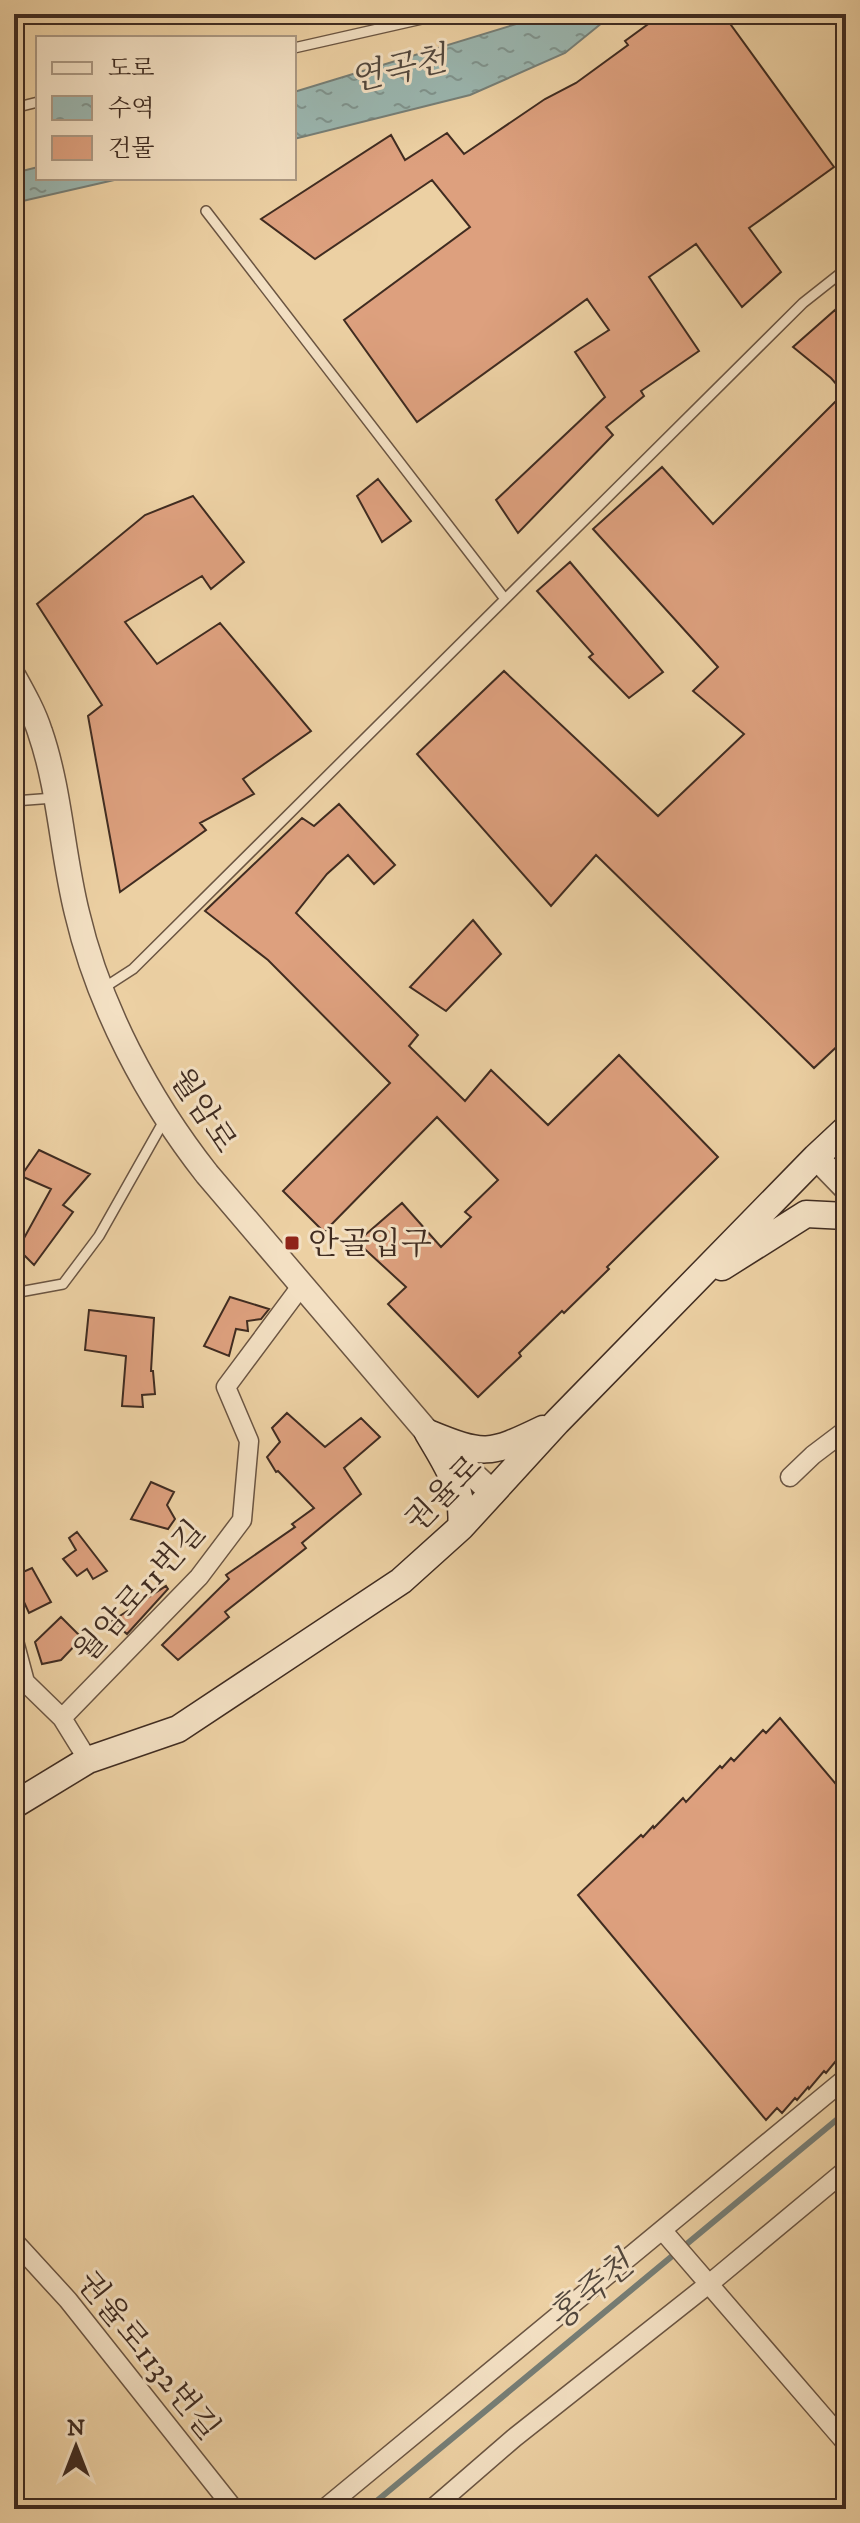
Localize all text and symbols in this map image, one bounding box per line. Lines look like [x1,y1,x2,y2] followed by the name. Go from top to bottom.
[36,36,296,180] legend
[346,38,453,101] water label: 연곡천
[108,54,154,84] text: 도로
[108,94,154,124] text: 수역
[108,134,154,164] text: 건물
[160,1061,244,1161] street label: 월암로
[308,1225,432,1265] place label: 안골입구
[283,1234,301,1252] marker: 안골입구
[397,1447,491,1541] street label: 권율로
[66,1513,215,1672] street label: 월암로11번길
[540,2242,644,2339] water label: 홍죽천
[67,2264,228,2449] street label: 권율로1132번길
[36,2407,116,2487] north arrow
[67,2415,85,2442] text: N

